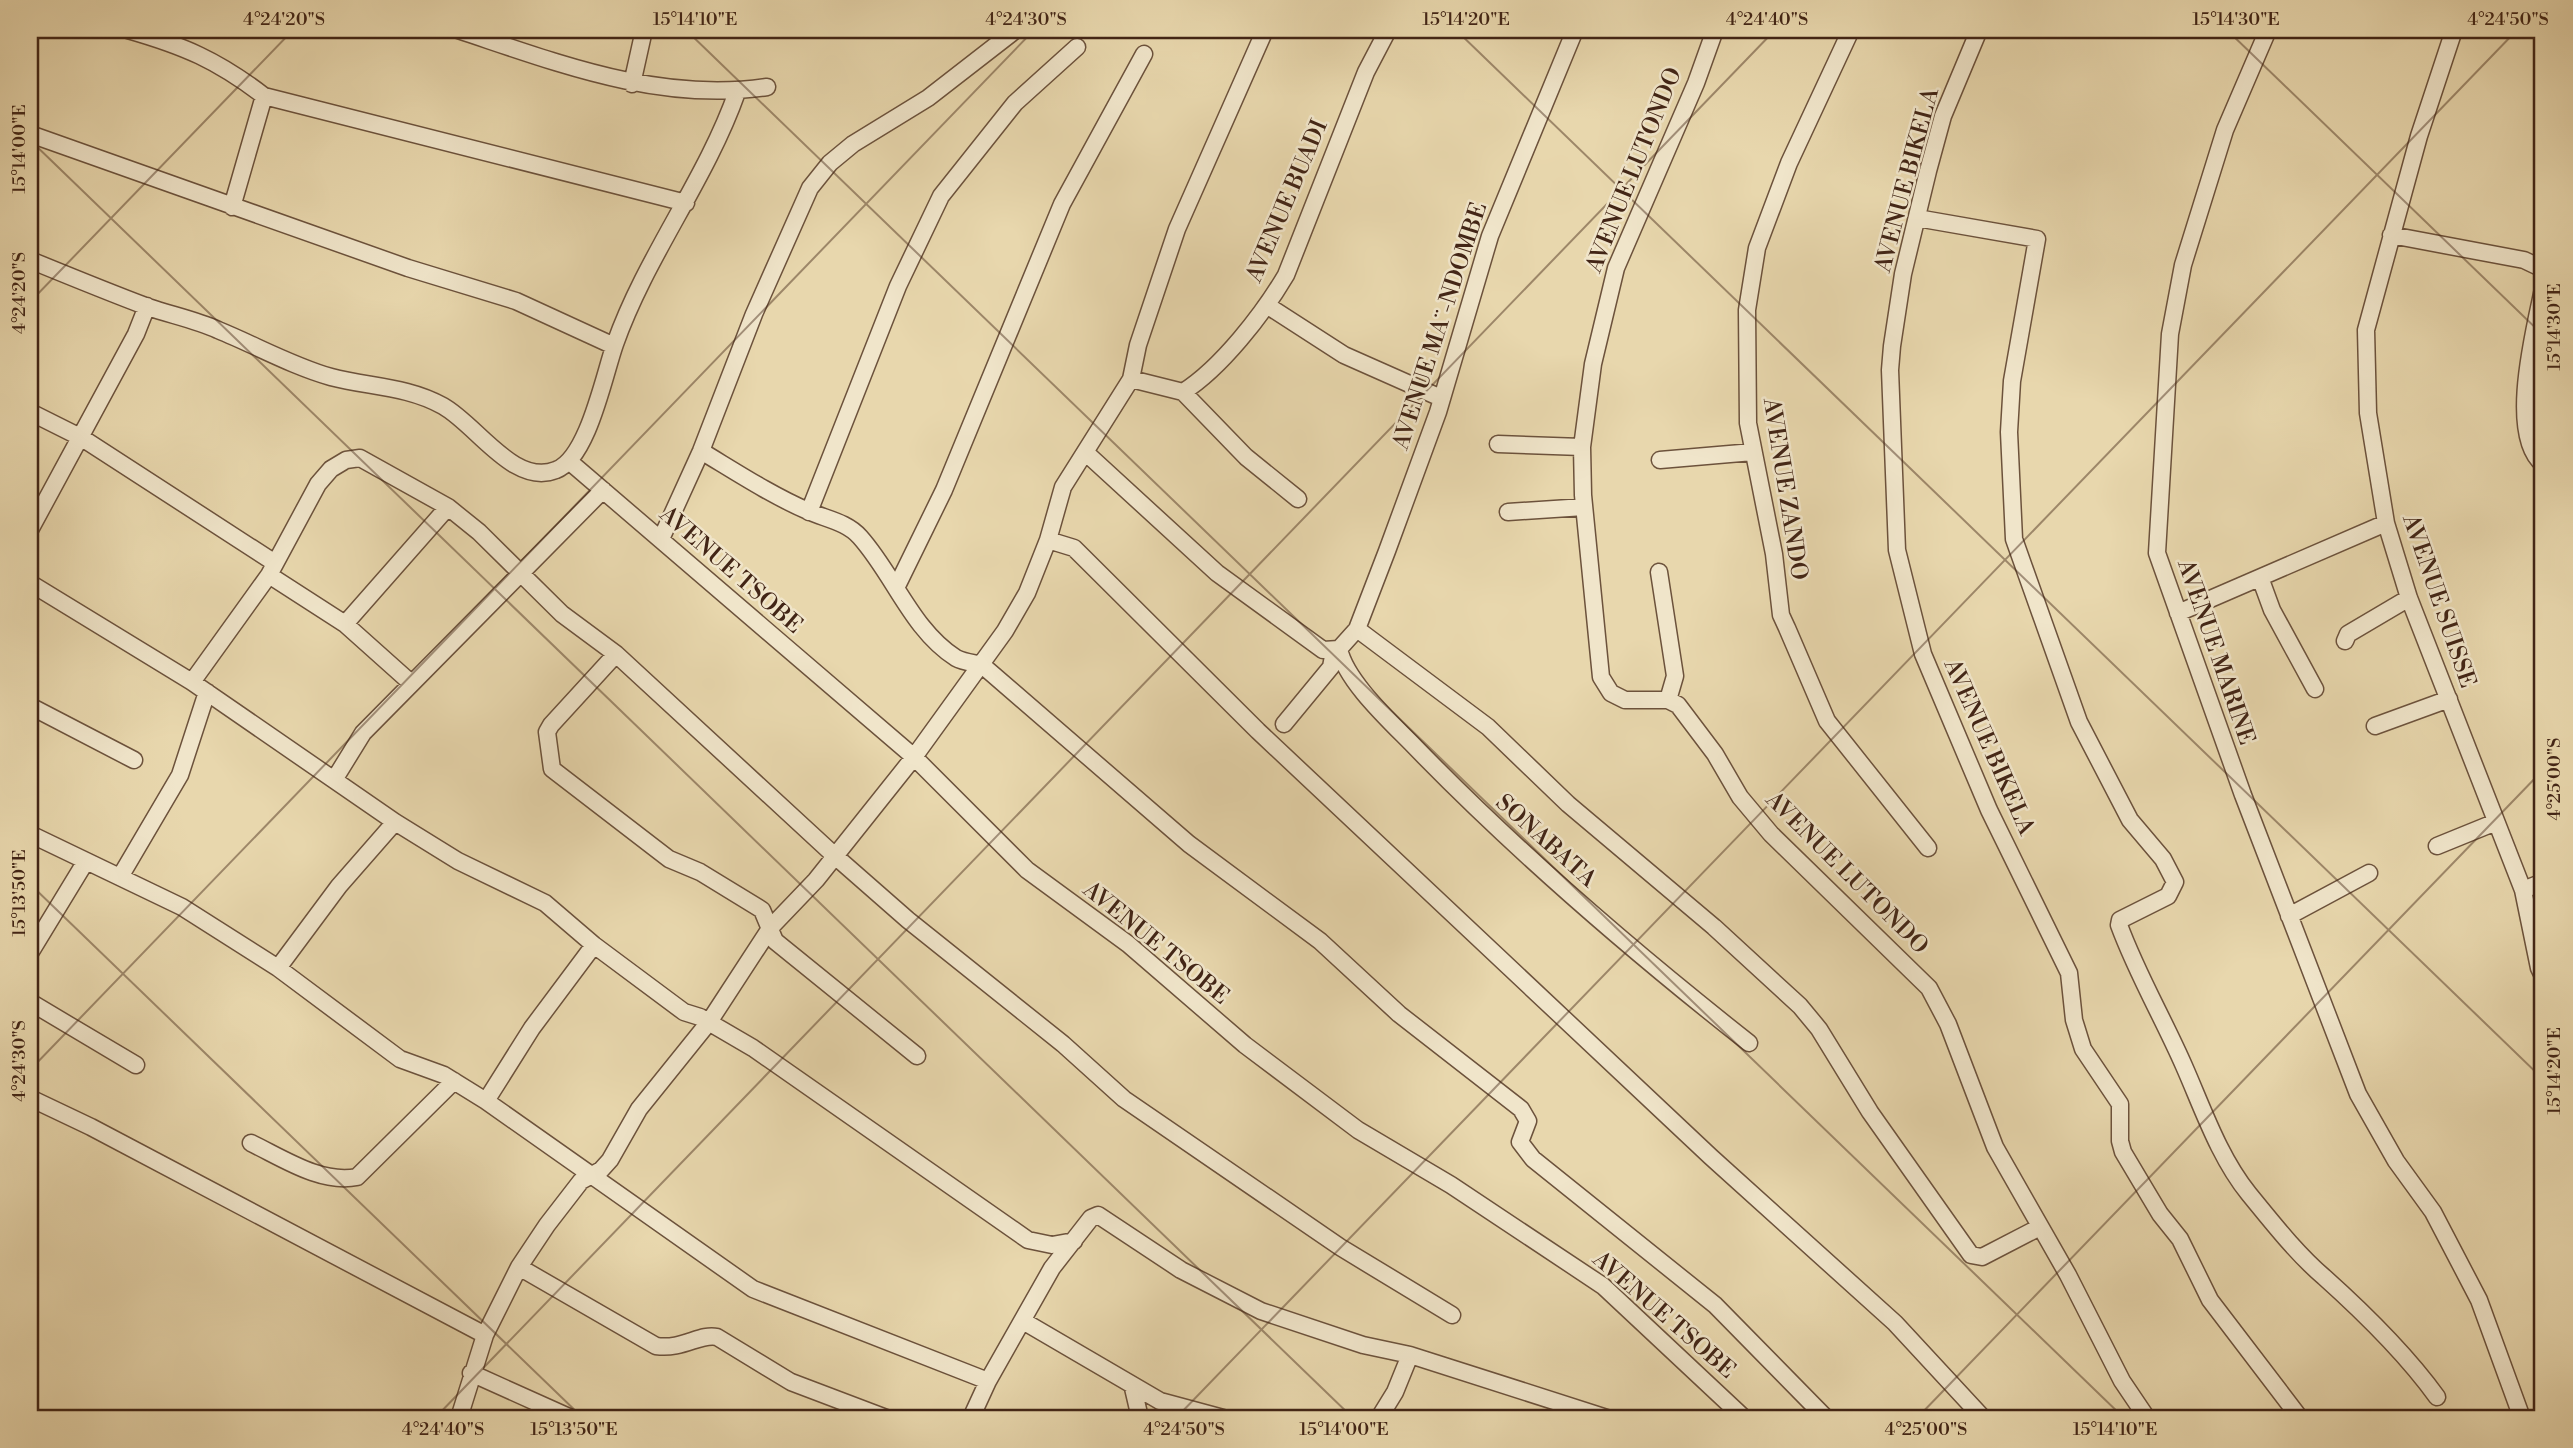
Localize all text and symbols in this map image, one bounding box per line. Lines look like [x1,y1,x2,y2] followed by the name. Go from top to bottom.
[243,8,325,31] text: 4°24'20"S
[653,8,737,31] text: 15°14'10"E
[985,8,1067,31] text: 4°24'30"S
[1422,8,1510,31] text: 15°14'20"E
[1726,8,1808,31] text: 4°24'40"S
[2192,8,2280,31] text: 15°14'30"E
[2467,8,2549,31] text: 4°24'50"S
[1580,63,1688,277] street label: AVENUE LUTONDO
[1869,84,1945,276] street label: AVENUE BIKELA
[8,104,31,194] text: 15°14'00"E
[1240,115,1334,287] street label: AVENUE BUADI
[1386,199,1493,454] street label: AVENUE MA¨-NDOMBE
[8,252,31,334] text: 4°24'20"S
[2543,283,2566,371] text: 15°14'30"E
[1757,395,1813,582] street label: AVENUE ZANDO
[653,500,808,640] street label: AVENUE TSOBE
[2396,510,2482,691] street label: AVENUE SUISSE
[2171,555,2261,748] street label: AVENUE MARINE
[1937,654,2041,840] street label: AVENUE BIKELA
[2543,738,2566,820] text: 4°25'00"S
[1759,785,1934,960] street label: AVENUE LUTONDO
[1490,789,1603,894] street label: SONABATA
[8,849,31,937] text: 15°13'50"E
[1077,875,1235,1010] street label: AVENUE TSOBE
[8,1020,31,1102] text: 4°24'30"S
[2543,1027,2566,1115] text: 15°14'20"E
[1586,1245,1741,1385] street label: AVENUE TSOBE
[402,1418,484,1441] text: 4°24'40"S
[530,1418,618,1441] text: 15°13'50"E
[1143,1418,1225,1441] text: 4°24'50"S
[1299,1418,1389,1441] text: 15°14'00"E
[1885,1418,1967,1441] text: 4°25'00"S
[2073,1418,2157,1441] text: 15°14'10"E

